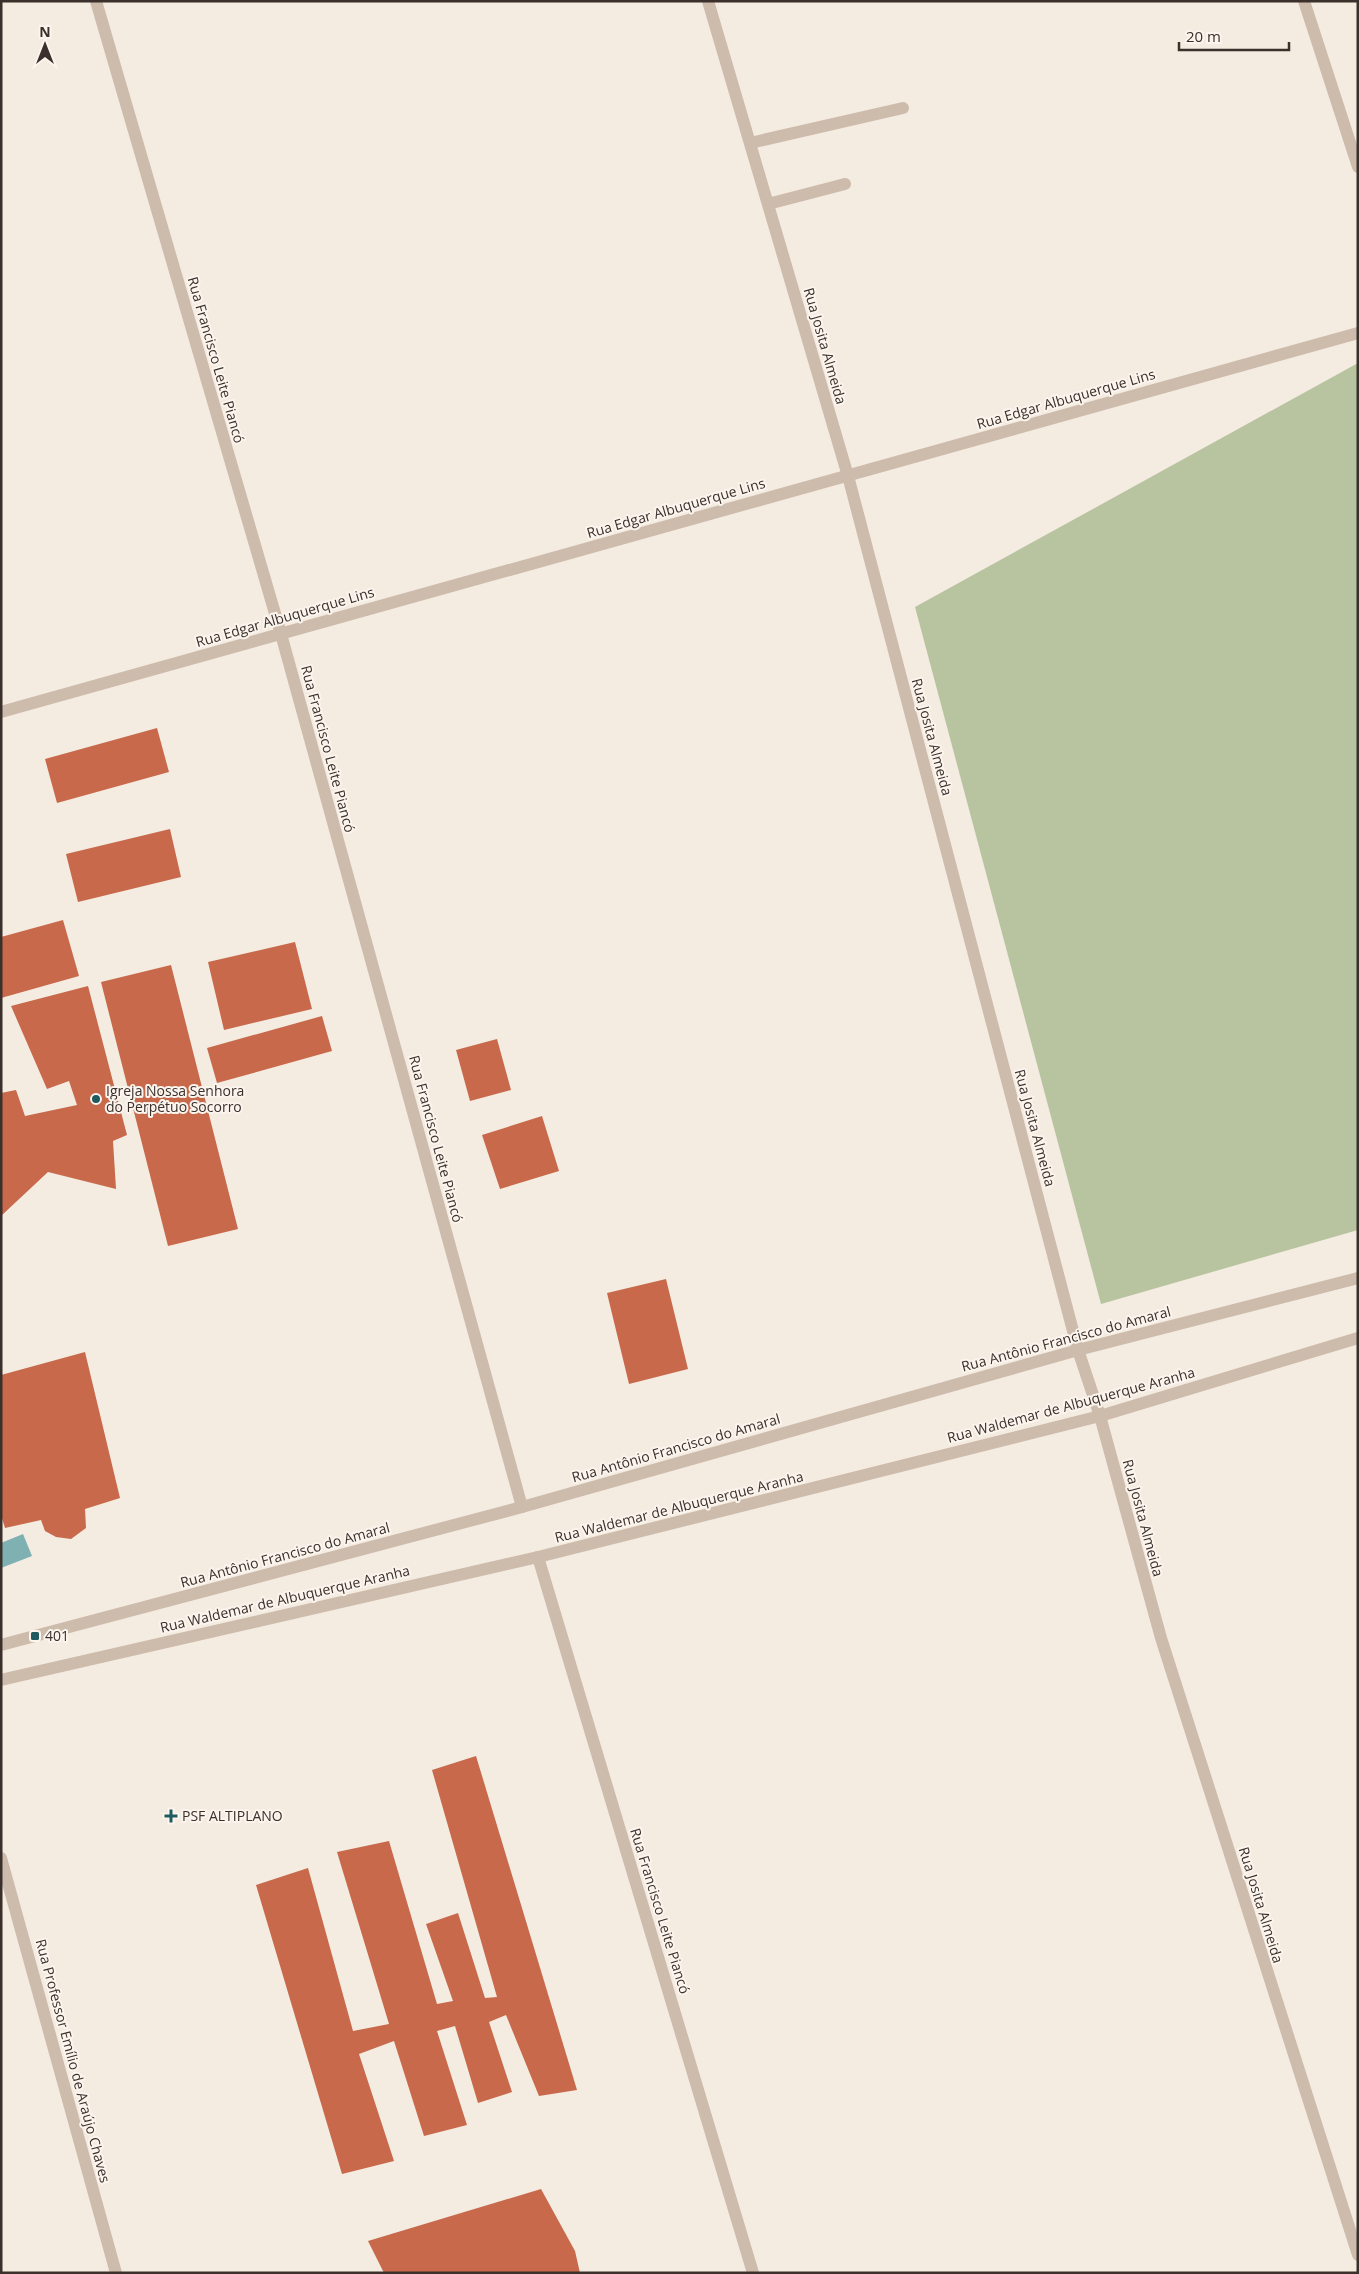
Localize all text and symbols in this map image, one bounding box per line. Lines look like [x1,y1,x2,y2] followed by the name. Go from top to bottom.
[20,20,70,70] north arrow
[1179,20,1289,52] scale bar
[39,22,51,41] text: N
[1186,26,1221,46] text: 20 m
[184,274,249,445] street label: Rua Francisco Leite Piancó
[800,285,851,406] street label: Rua Josita Almeida
[974,364,1158,433] street label: Rua Edgar Albuquerque Lins
[584,473,768,542] street label: Rua Edgar Albuquerque Lins
[193,582,377,651] street label: Rua Edgar Albuquerque Lins
[297,663,360,835] street label: Rua Francisco Leite Piancó
[908,676,957,798] street label: Rua Josita Almeida
[405,1053,468,1225] street label: Rua Francisco Leite Piancó
[1011,1067,1060,1189] street label: Rua Josita Almeida
[106,1081,244,1116] place label: Igreja Nossa Senhora do Perpétuo Socorro
[90,1093,102,1105] marker: Igreja Nossa Senhora do Perpétuo Socorro
[959,1301,1173,1376] street label: Rua Antônio Francisco do Amaral
[945,1362,1197,1447] street label: Rua Waldemar de Albuquerque Aranha
[569,1409,782,1486] street label: Rua Antônio Francisco do Amaral
[1119,1457,1168,1579] street label: Rua Josita Almeida
[553,1466,805,1547] street label: Rua Waldemar de Albuquerque Aranha
[178,1517,392,1592] street label: Rua Antônio Francisco do Amaral
[158,1560,412,1637] street label: Rua Waldemar de Albuquerque Aranha
[45,1626,69,1645] place label: 401
[29,1630,41,1642] marker: 401
[182,1806,283,1825] place label: PSF ALTIPLANO
[164,1809,178,1823] marker: PSF ALTIPLANO
[626,1826,695,1996] street label: Rua Francisco Leite Piancó
[1235,1844,1288,1965] street label: Rua Josita Almeida
[32,1937,115,2185] street label: Rua Professor Emílio de Araújo Chaves

